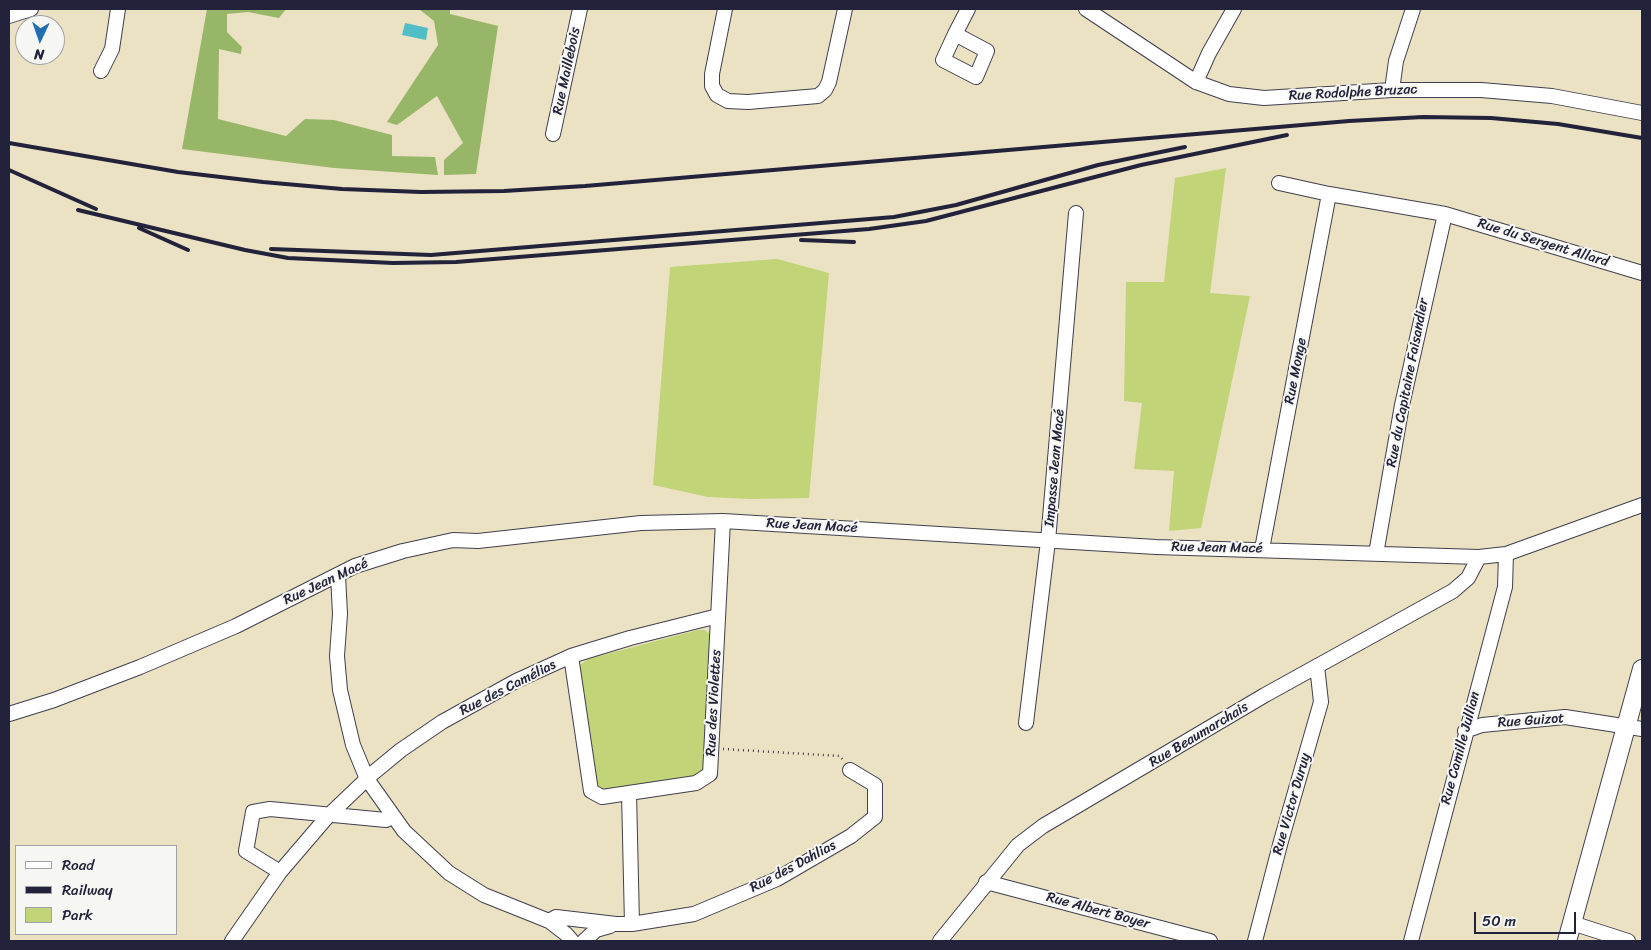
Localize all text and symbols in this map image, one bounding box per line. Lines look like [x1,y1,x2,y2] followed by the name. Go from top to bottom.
[15,15,65,65] north arrow
[550,26,584,116] street label: Rue Maillebois
[34,42,45,67] text: N
[1288,81,1418,105] street label: Rue Rodolphe Bruzac
[1476,215,1610,271] street label: Rue du Sergent Allard
[1383,297,1433,469] street label: Rue du Capitaine Faisandier
[1281,336,1311,406] street label: Rue Monge
[1041,408,1069,528] street label: Impasse Jean Macé
[766,515,858,537] street label: Rue Jean Macé
[1171,539,1263,557] street label: Rue Jean Macé
[281,555,371,609] street label: Rue Jean Macé
[703,649,725,757] street label: Rue des Violettes
[457,656,559,720] street label: Rue des Camélias
[1438,690,1484,806] street label: Rue Camille Jullian
[1146,699,1252,771] street label: Rue Beaumarchais
[1497,710,1565,732] street label: Rue Guizot
[1269,751,1315,857] street label: Rue Victor Duruy
[747,837,839,897] street label: Rue des Dahlias
[15,845,178,935] legend
[62,852,94,878] text: Road
[62,877,113,903] text: Railway
[1044,889,1152,933] street label: Rue Albert Boyer
[62,902,93,928] text: Park
[1476,902,1578,934] scale bar
[1482,908,1516,934] text: 50 m

